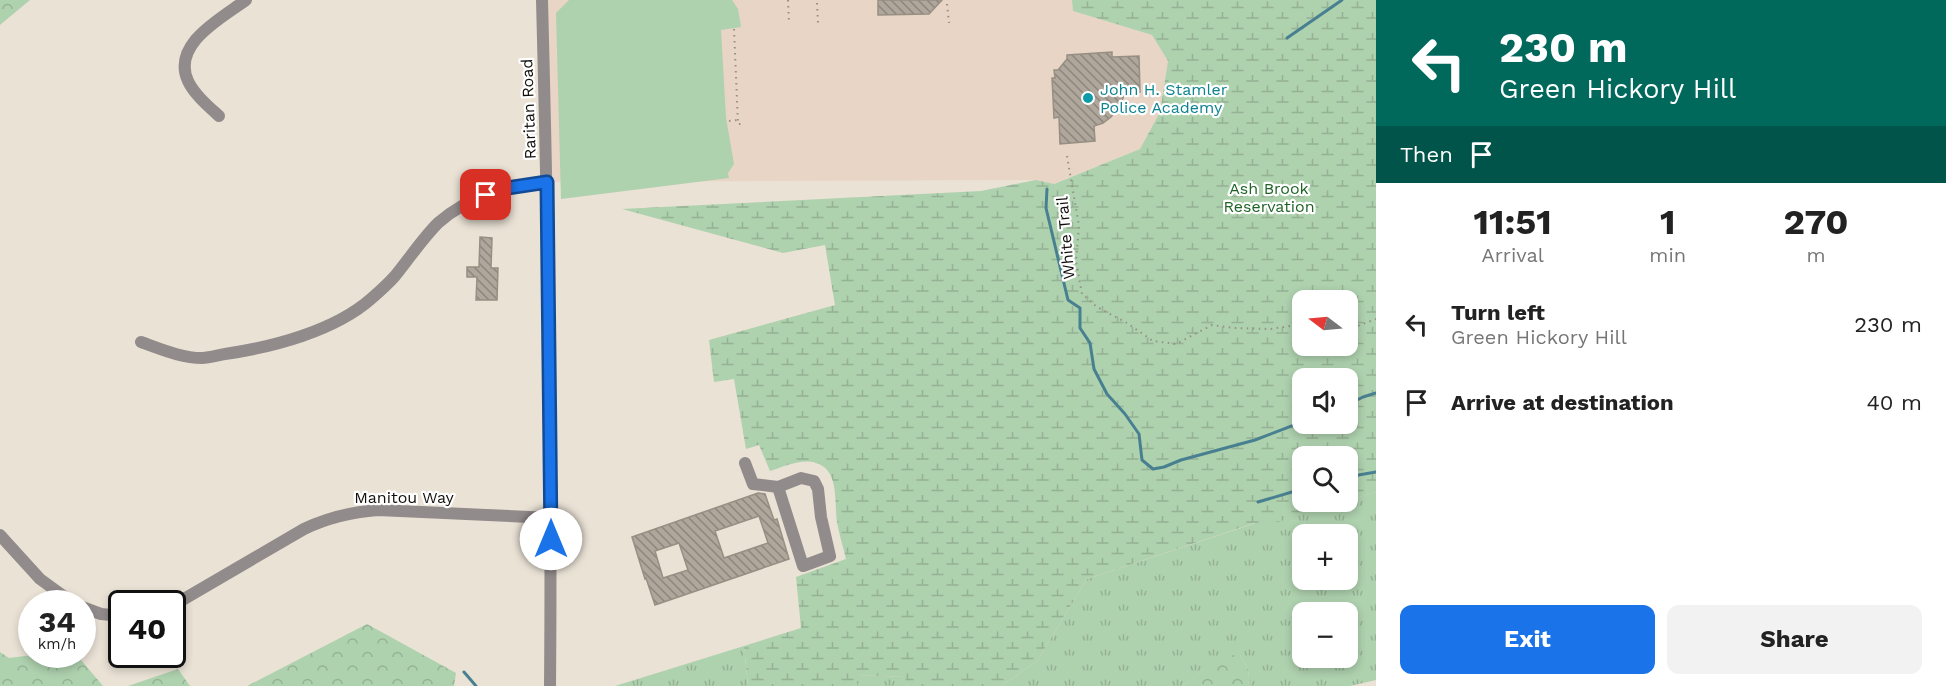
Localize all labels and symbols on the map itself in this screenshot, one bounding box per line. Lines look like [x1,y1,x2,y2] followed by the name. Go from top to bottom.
[517,58,540,160] street label: Raritan Road
[1100,80,1228,117] place label: John H. Stamler Police Academy
[1081,91,1095,105] marker: John H. Stamler Police Academy
[460,169,511,220] pin
[1223,179,1315,216] park label: Ash Brook Reservation
[1052,195,1079,280] street label: White Trail
[1292,290,1358,356] north arrow
[354,488,455,507] street label: Manitou Way
[519,507,583,571] position arrow
[108,590,186,668] speed limit sign: 40

